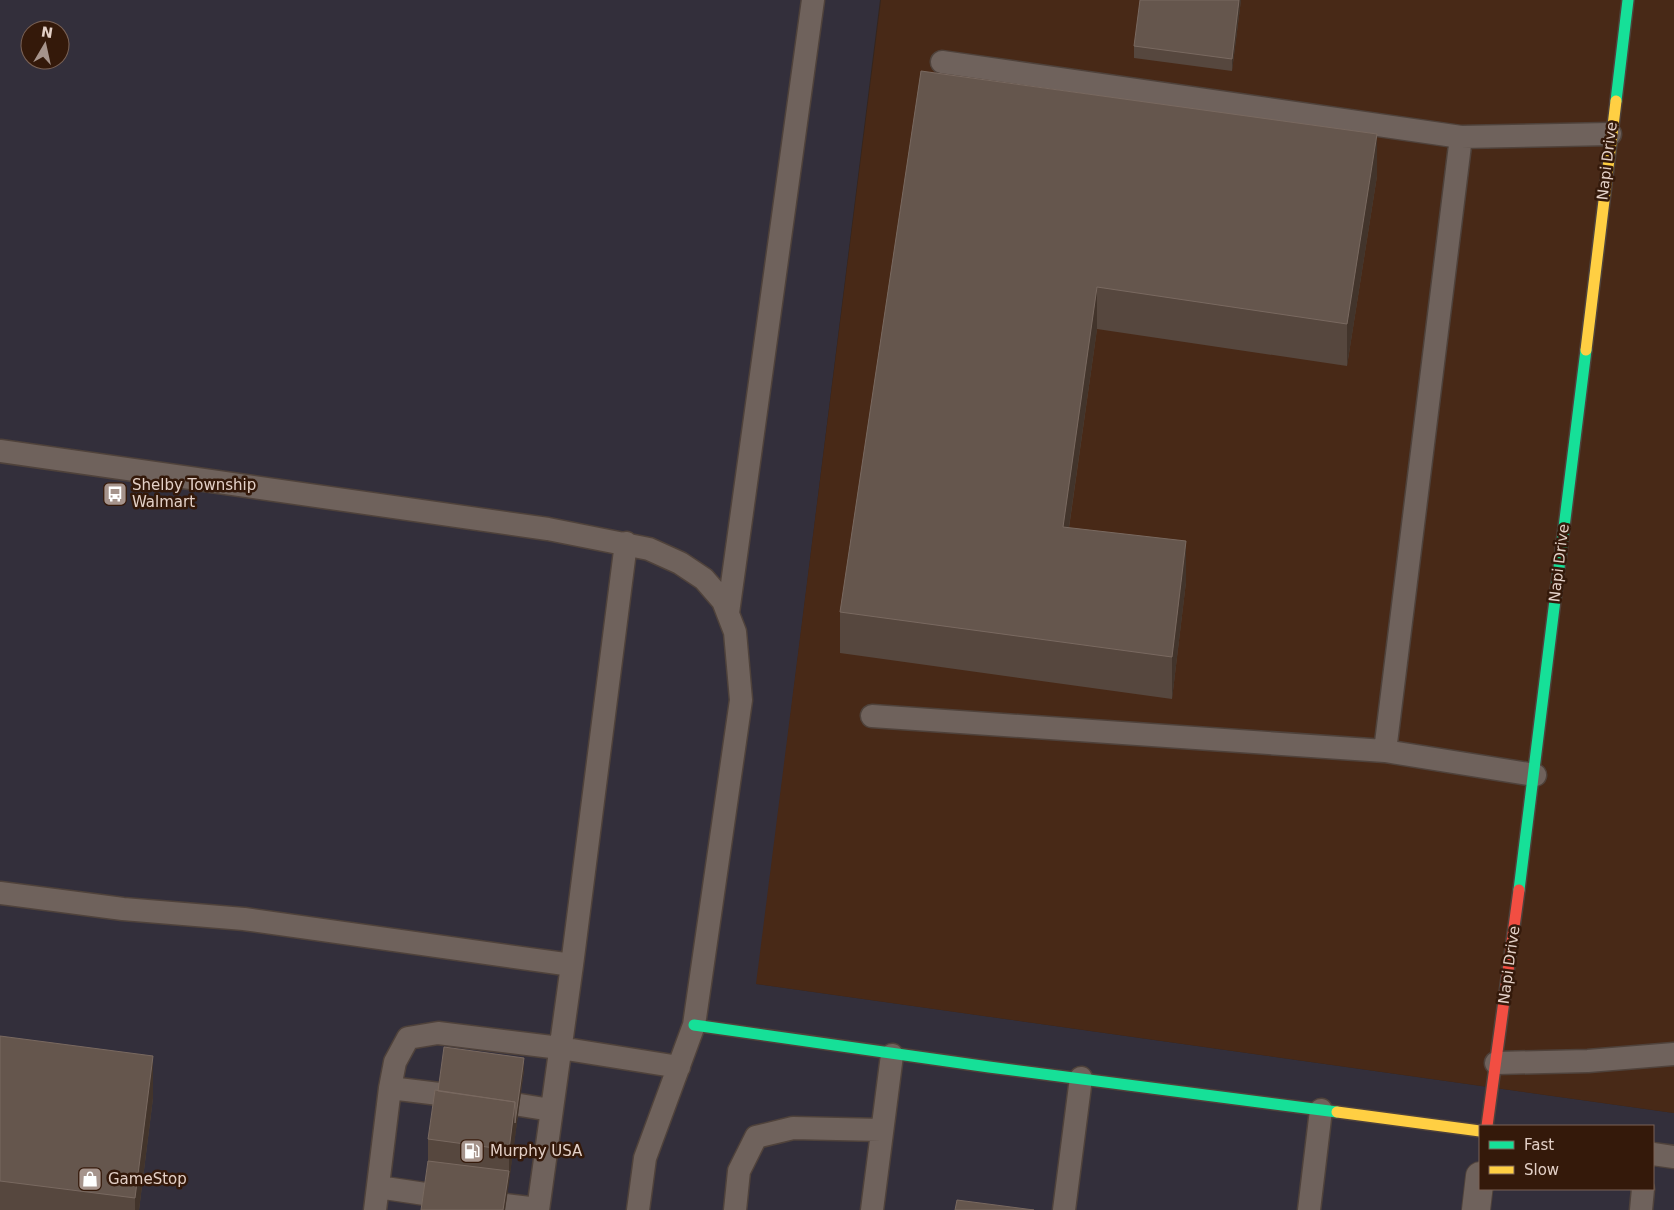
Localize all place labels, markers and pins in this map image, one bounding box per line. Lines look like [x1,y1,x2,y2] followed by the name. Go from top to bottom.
[132,476,256,511] place label: Shelby Township Walmart
[102,481,128,507] bus stop icon: Shelby Township Walmart
[459,1138,485,1164] fuel station icon: Murphy USA
[490,1142,583,1160] place label: Murphy USA
[77,1166,103,1192] shop icon: GameStop
[108,1170,187,1188] place label: GameStop

